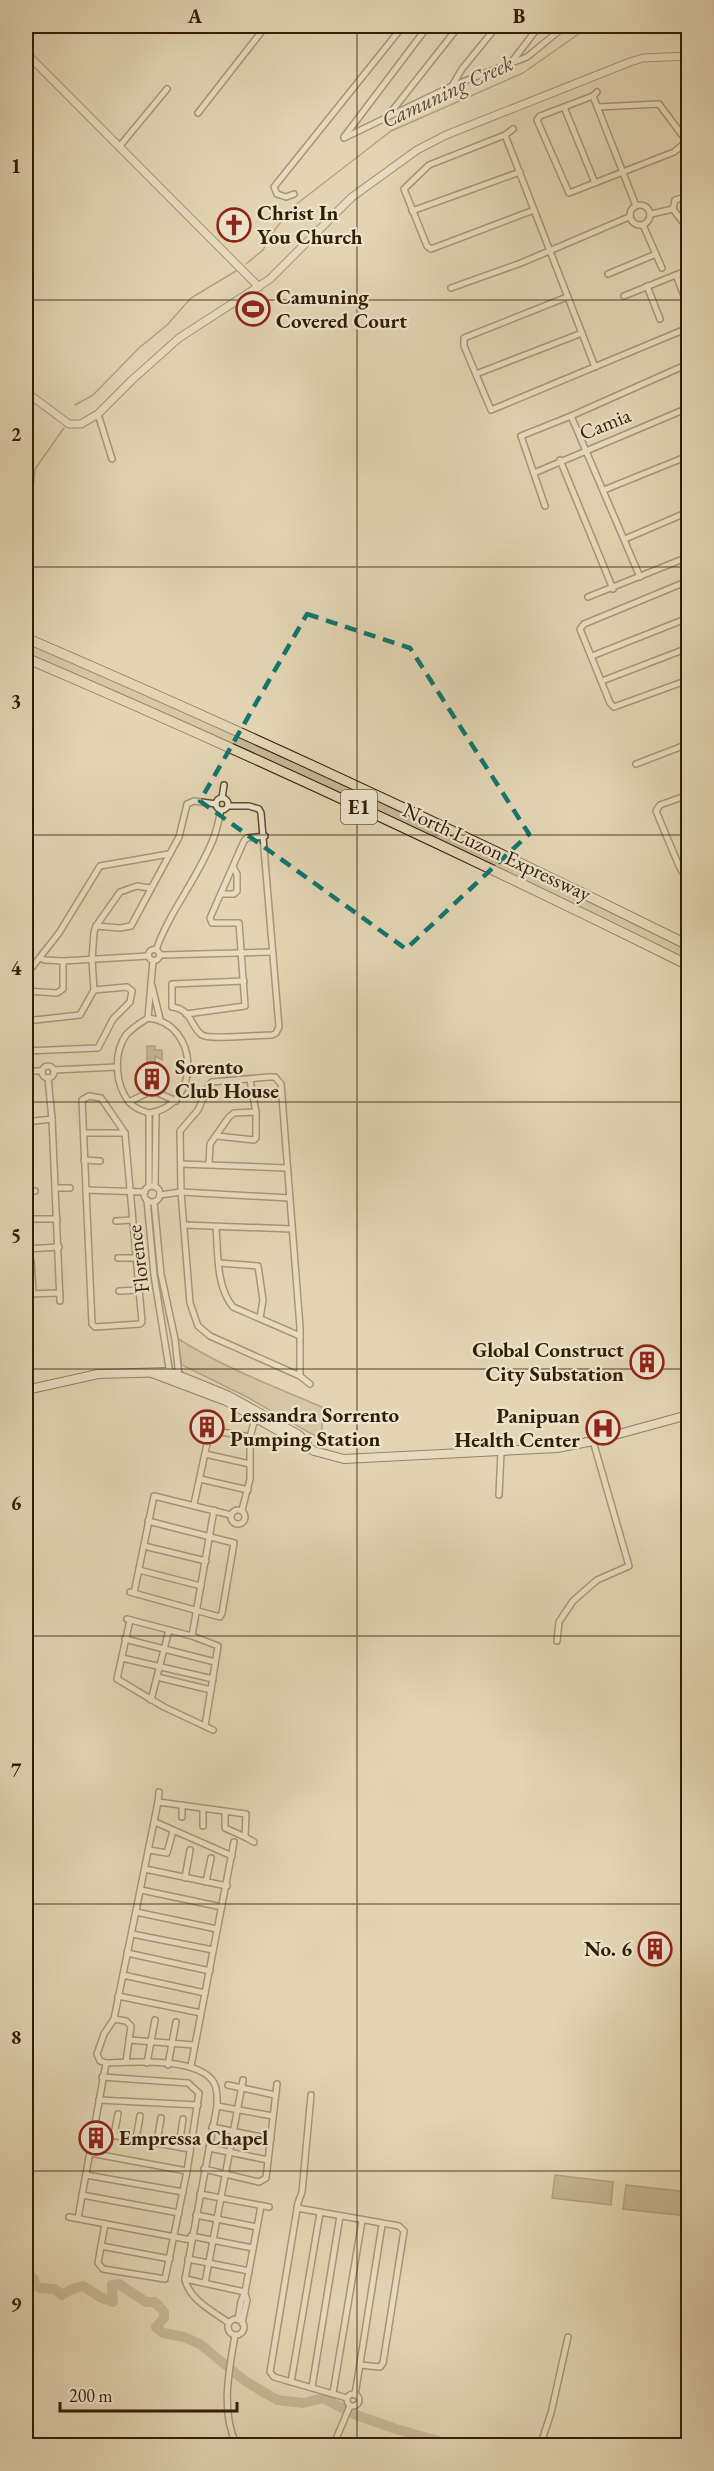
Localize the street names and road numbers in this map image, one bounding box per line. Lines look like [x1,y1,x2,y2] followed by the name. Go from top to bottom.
[575,401,635,446] street label: Camia
[341,790,377,824] road number: E1
[399,796,596,907] street label: North Luzon Expressway
[120,1223,155,1295] street label: Florence

